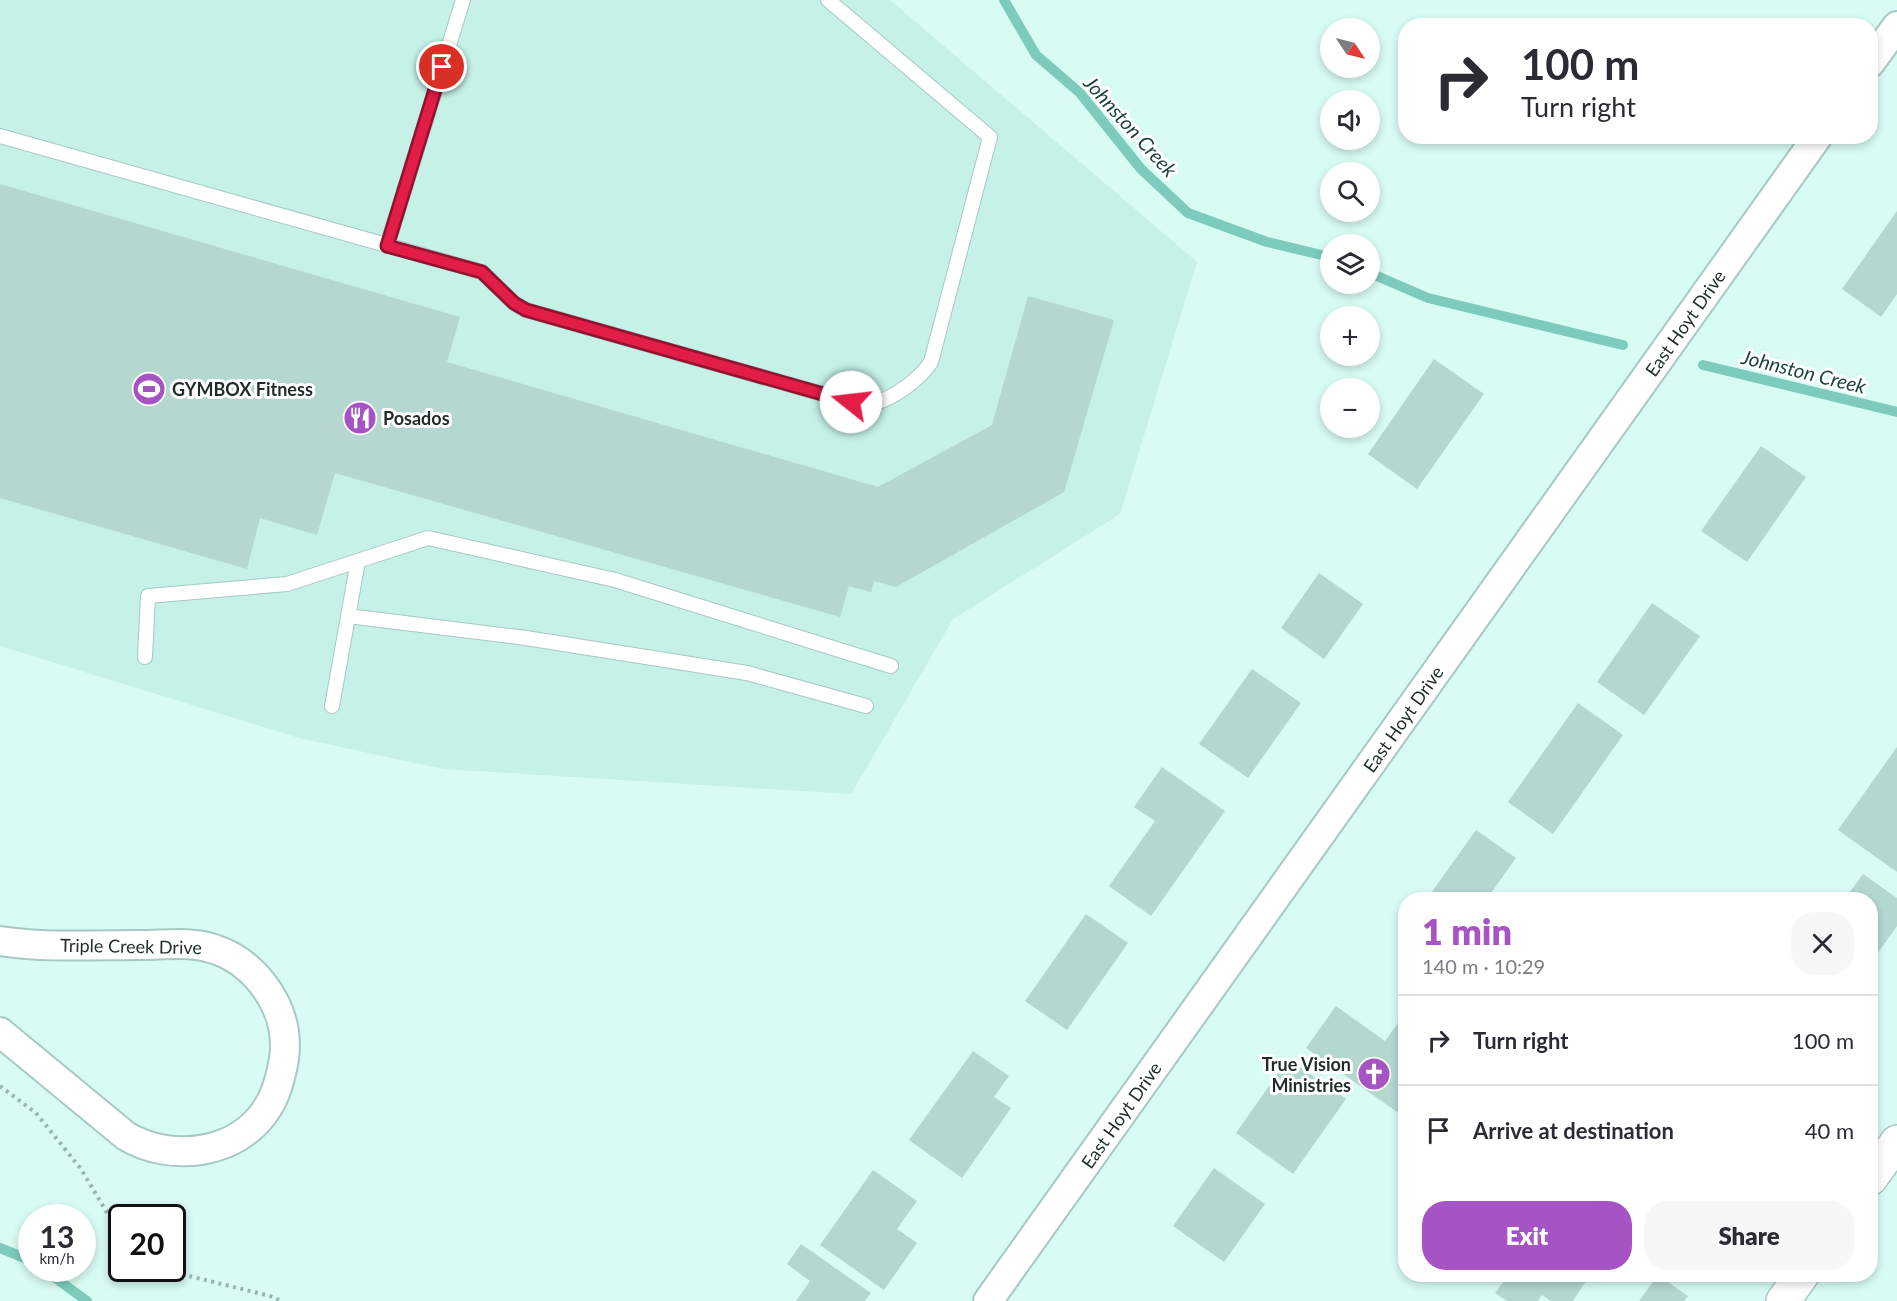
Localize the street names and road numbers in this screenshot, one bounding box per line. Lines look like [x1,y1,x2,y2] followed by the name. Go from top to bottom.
[1640,266,1730,380] street label: East Hoyt Drive
[1358,662,1448,776] street label: East Hoyt Drive
[60,934,202,958] street label: Triple Creek Drive
[1076,1058,1166,1172] street label: East Hoyt Drive

